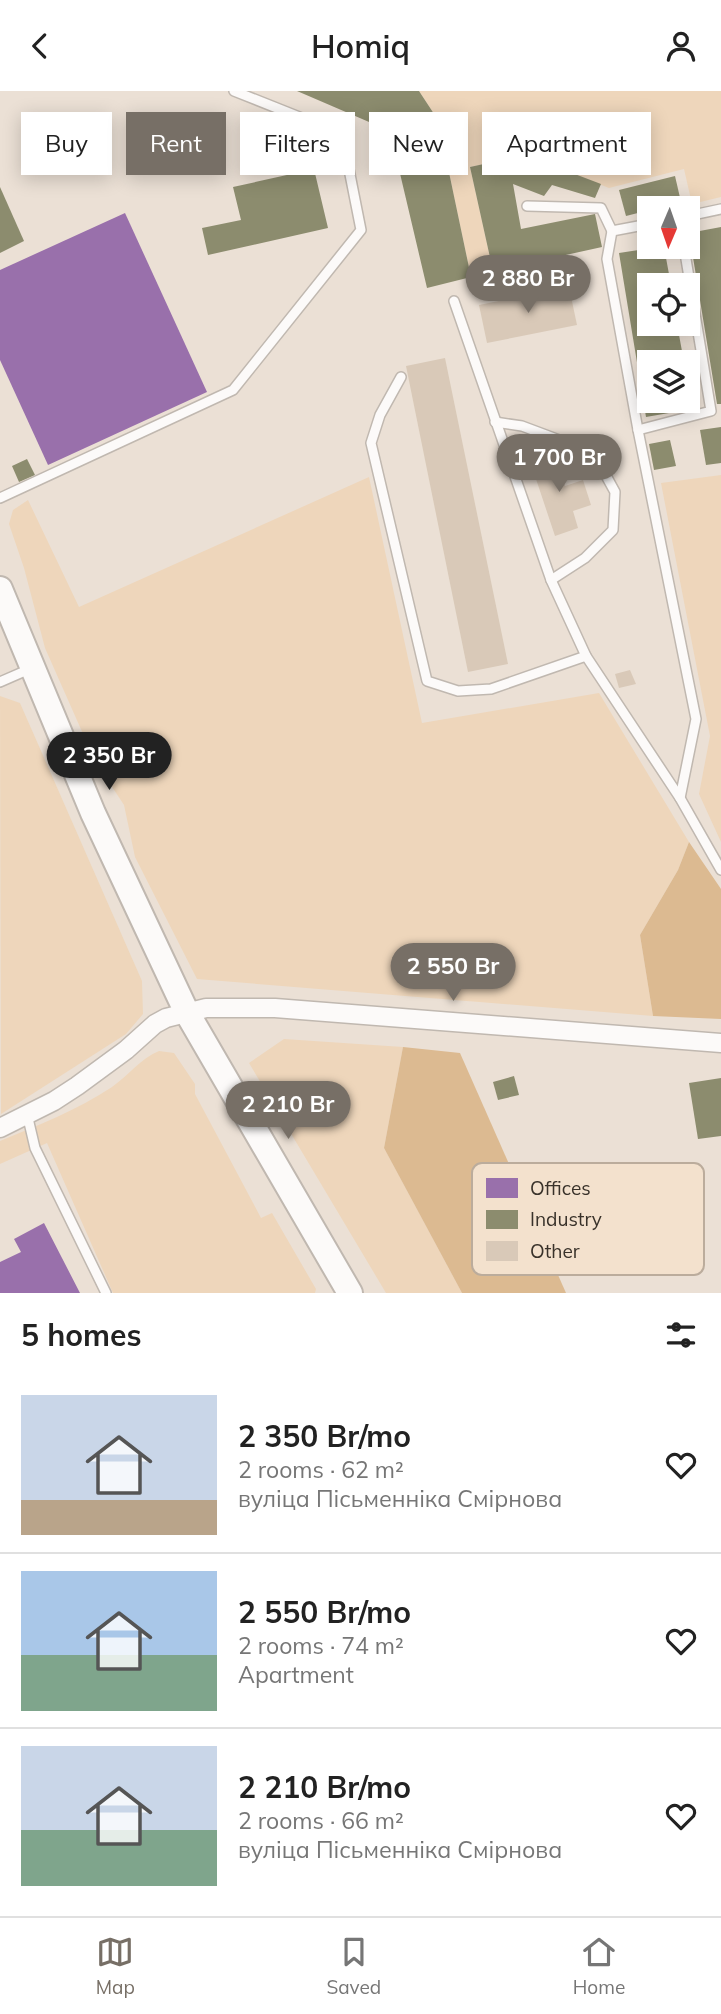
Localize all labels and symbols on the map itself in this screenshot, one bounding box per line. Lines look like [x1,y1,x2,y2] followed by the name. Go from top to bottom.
[637,196,700,259] north arrow
[456,255,600,315] pin: 2 880 Br
[487,435,631,494] pin: 1 700 Br
[37,733,181,792] pin: 2 350 Br
[381,943,525,1003] pin: 2 550 Br
[216,1081,360,1141] pin: 2 210 Br
[472,1163,704,1275] legend
[530,1176,591,1200] text: Offices
[530,1207,602,1231] text: Industry
[530,1239,580,1263] text: Other

